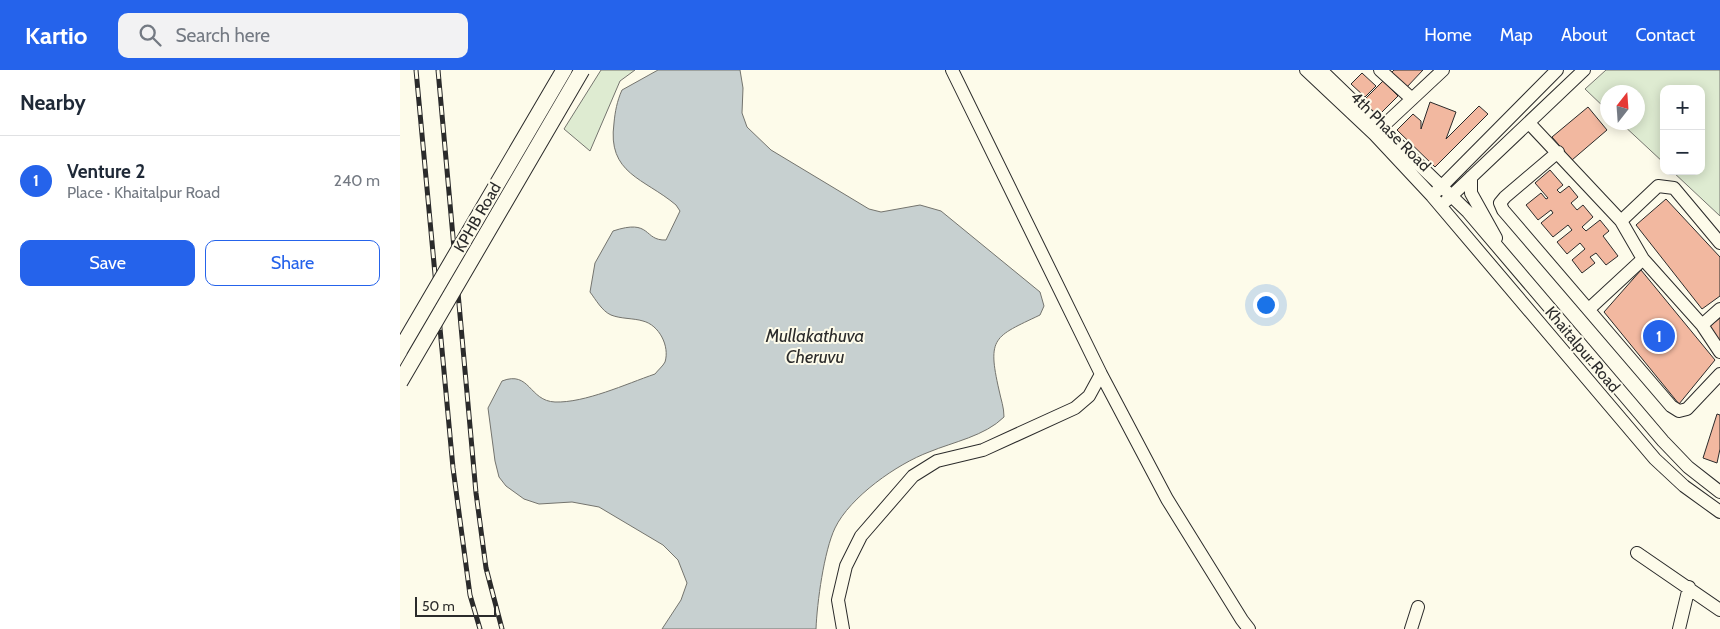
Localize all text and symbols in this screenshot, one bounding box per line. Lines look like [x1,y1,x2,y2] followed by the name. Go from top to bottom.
[118,13,468,58] search box
[25,21,88,50] text: Kartio
[136,21,164,49] icon: search
[176,24,270,47] text: Search here
[1424,24,1472,46] text: Home
[1500,24,1533,46] text: Map
[1561,24,1607,46] text: About
[1635,24,1695,46] text: Contact
[1600,85,1645,130] north arrow
[1660,85,1705,175] map controls
[1660,85,1705,130] button: +
[1347,87,1435,175] street label: 4th Phase Road
[20,90,86,115] text: Nearby
[1660,130,1705,175] button: −
[67,160,145,183] text: Venture 2
[33,171,39,190] text: 1
[334,171,380,190] text: 240 m
[450,179,505,255] street label: KPHB Road
[67,183,220,202] text: Place · Khaitalpur Road
[20,240,195,286] button: Save
[205,240,380,286] button: Share
[1253,292,1279,318] your location
[1541,302,1624,396] street label: Khaitalpur Road
[1643,317,1675,355] pin: 1
[765,325,864,368] water label: Mullakathuva Cheruvu
[415,594,496,617] scale bar
[422,597,455,615] text: 50 m

